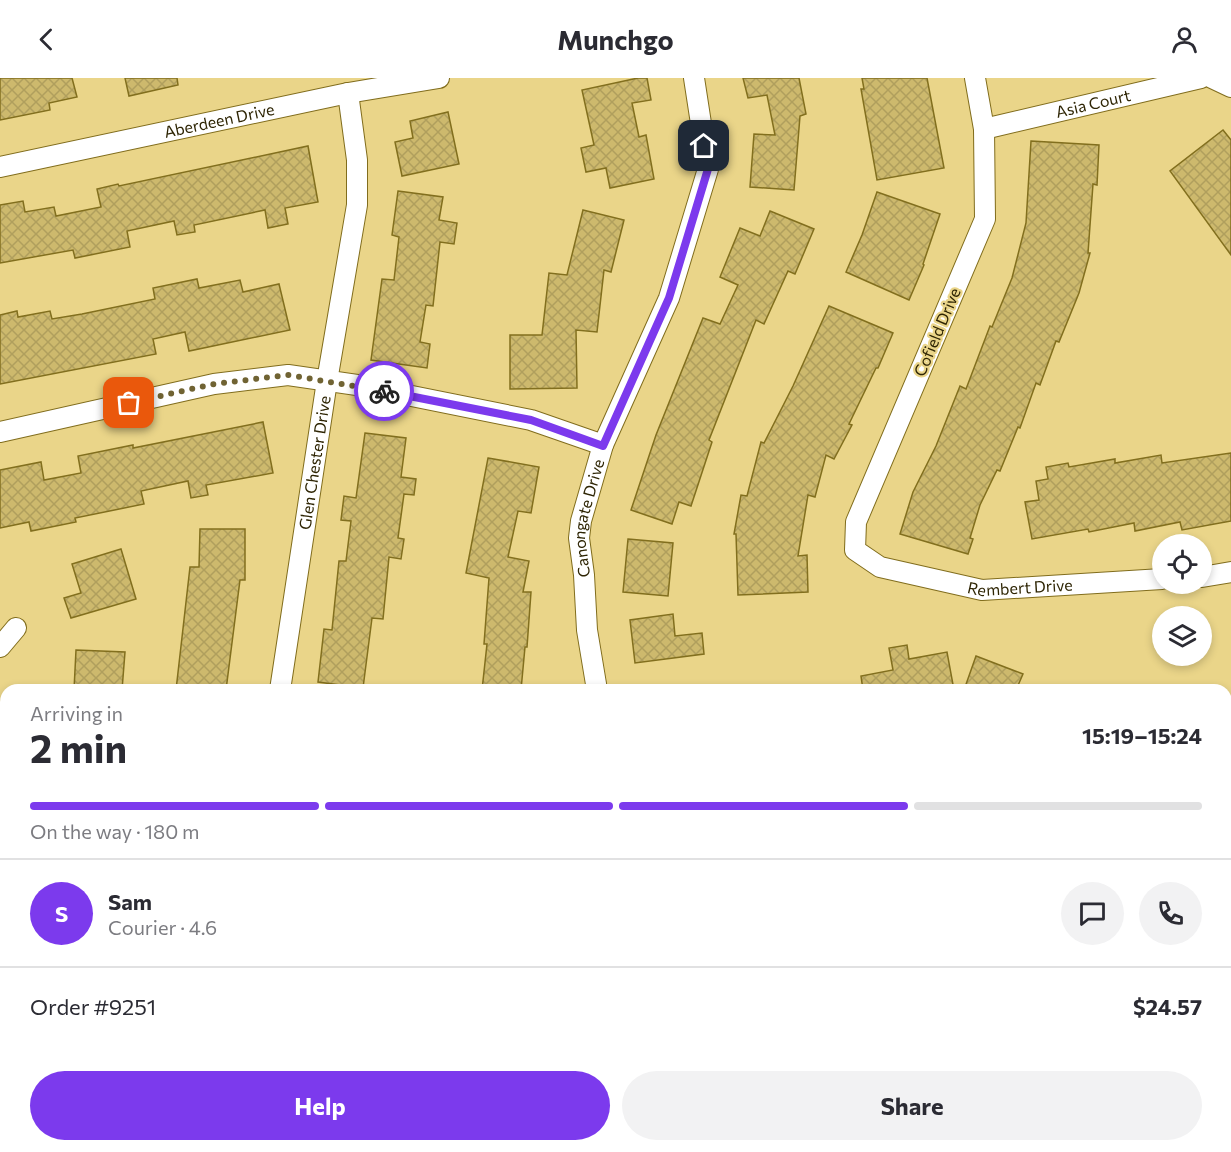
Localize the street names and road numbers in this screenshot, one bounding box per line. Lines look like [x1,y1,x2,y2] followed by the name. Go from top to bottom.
[1054,85,1133,121] street label: Asia Court
[162,99,276,141] street label: Aberdeen Drive
[909,285,964,379] street label: Cofield Drive
[295,394,334,531] street label: Glen Chester Drive
[569,457,607,579] street label: Canongate Drive
[966,574,1073,600] street label: Rembert Drive

